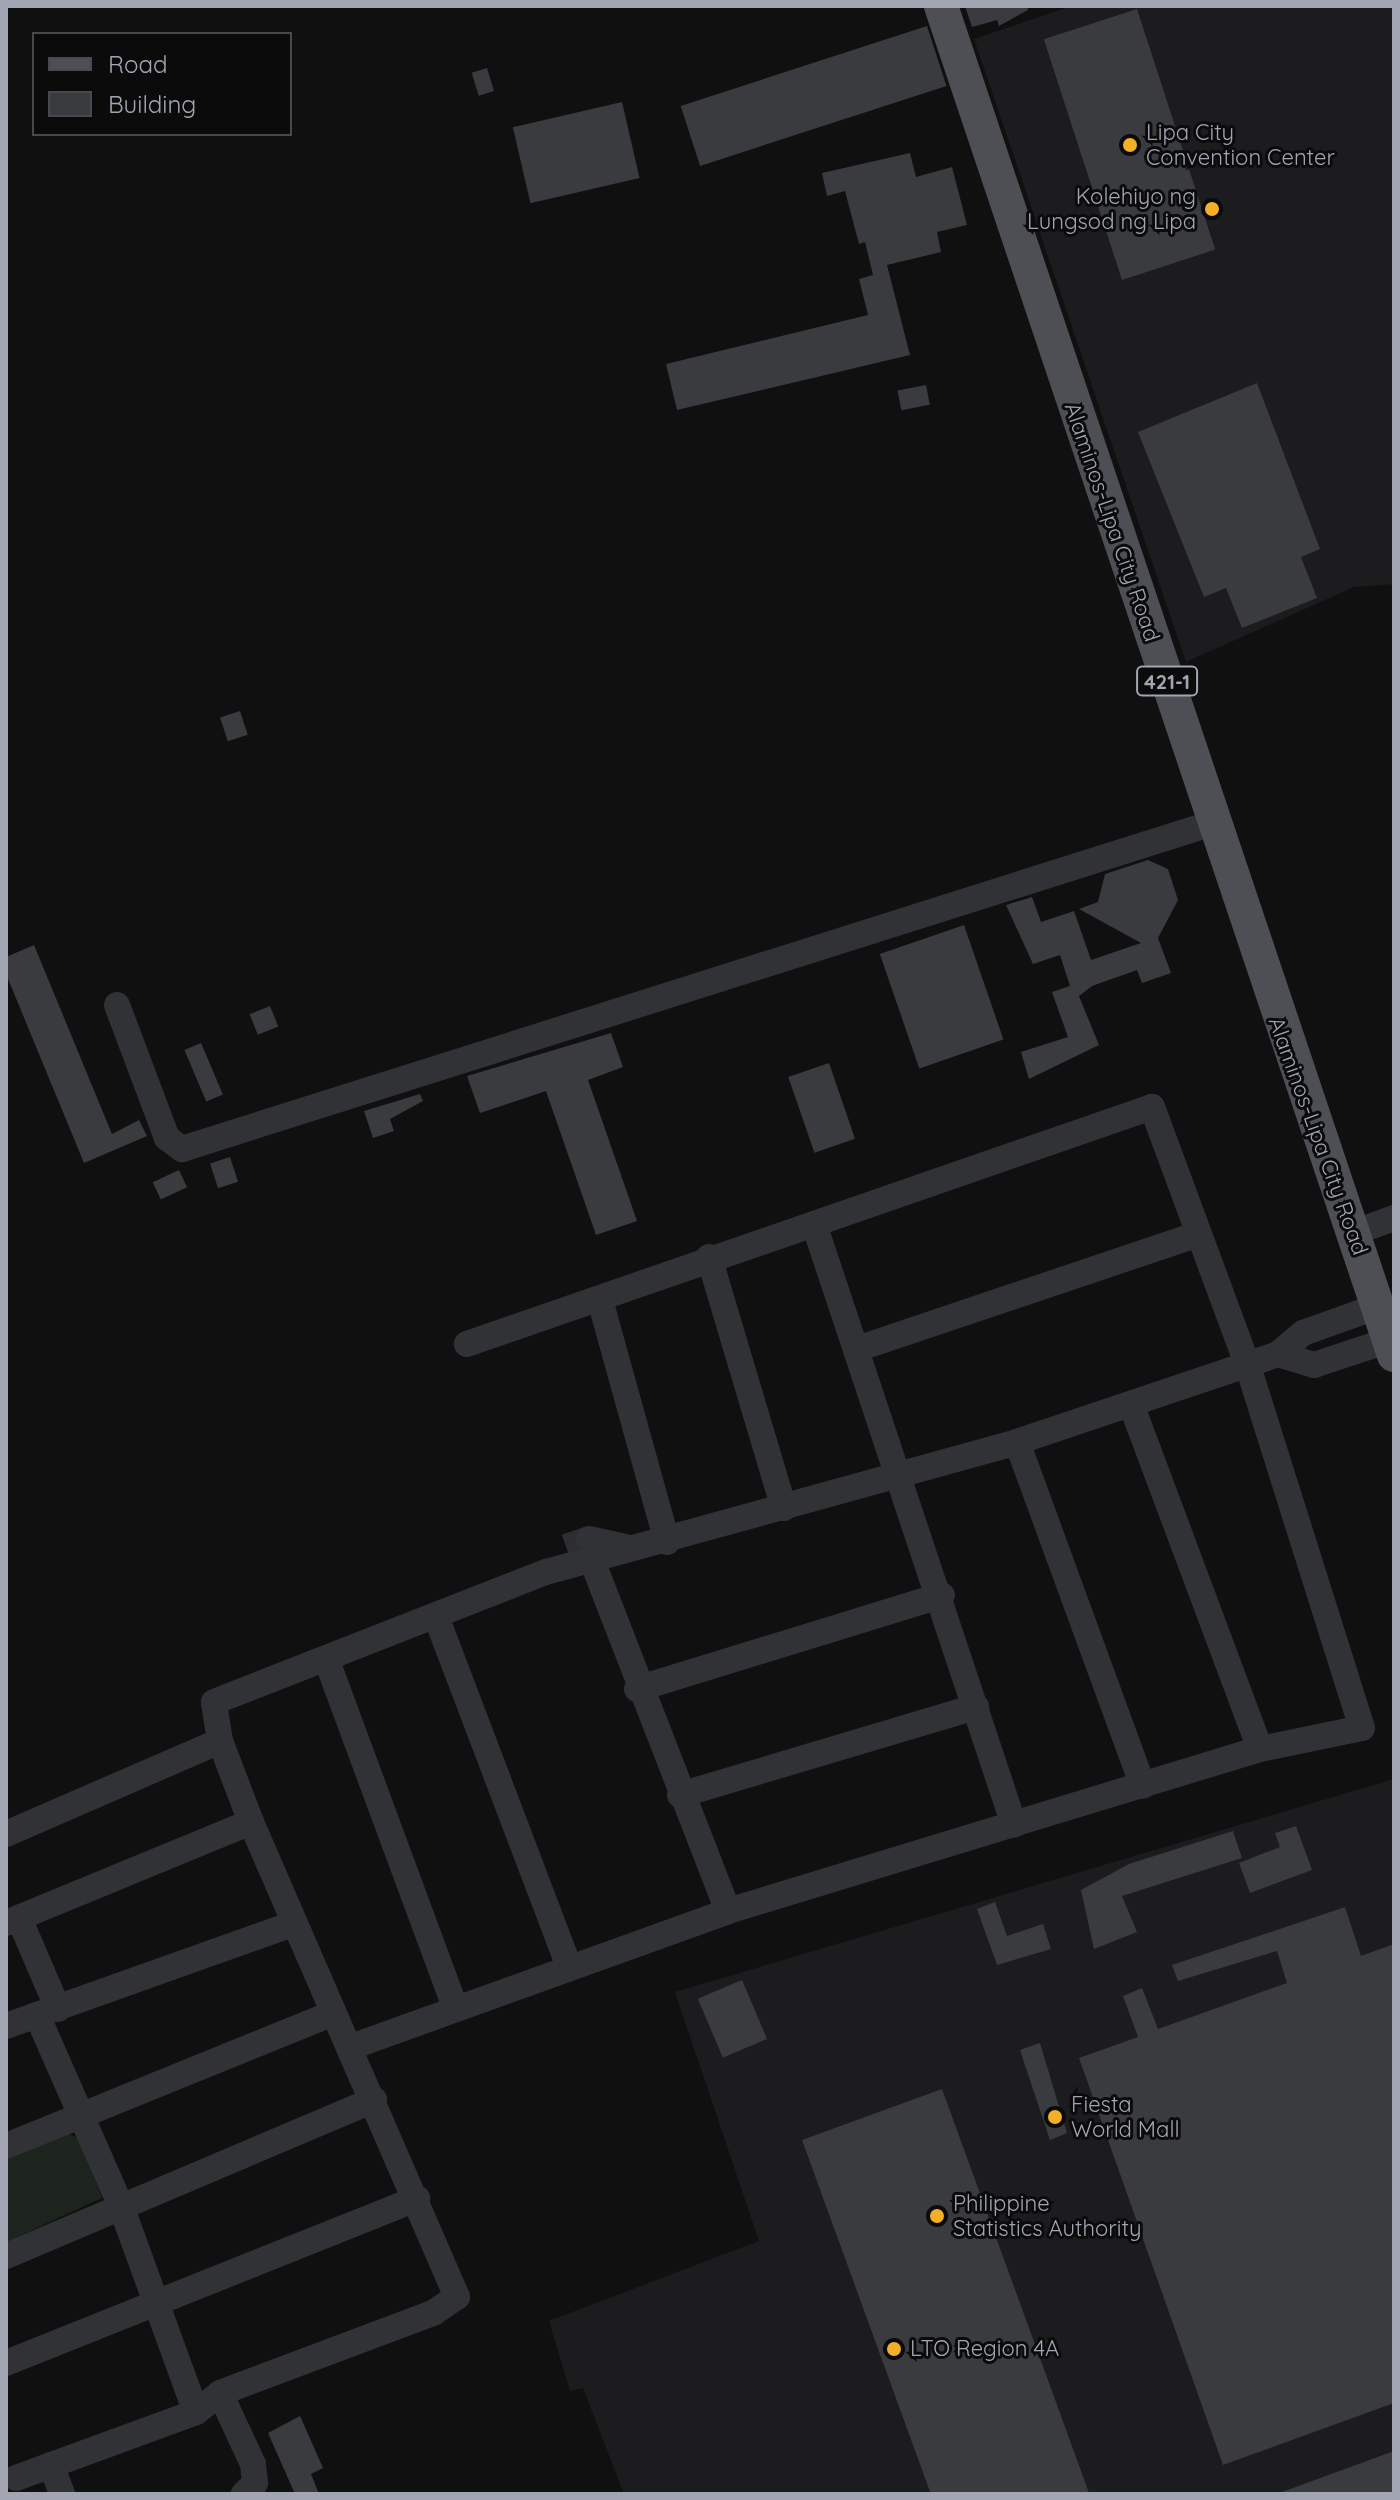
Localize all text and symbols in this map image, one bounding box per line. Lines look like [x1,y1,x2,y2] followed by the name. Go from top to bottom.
[32,32,292,136] legend
[108,49,168,79] text: Road
[108,89,196,119] text: Building
[1146,119,1335,170] place label: Lipa City Convention Center
[1121,136,1139,154] marker: Lipa City Convention Center
[1027,183,1196,234] place label: Kolehiyo ng Lungsod ng Lipa
[1203,200,1221,218] marker: Kolehiyo ng Lungsod ng Lipa
[1059,399,1165,645] street label: Alaminos-Lipa City Road
[1135,665,1199,697] road number: 421-1
[1263,1014,1373,1258] street label: Alaminos-Lipa City Road
[1071,2091,1180,2142] place label: Fiesta World Mall
[1046,2108,1064,2126] marker: Fiesta World Mall
[953,2190,1141,2242] place label: Philippine Statistics Authority
[928,2207,946,2225] marker: Philippine Statistics Authority
[910,2336,1059,2362] place label: LTO Region 4A
[885,2340,903,2358] marker: LTO Region 4A

